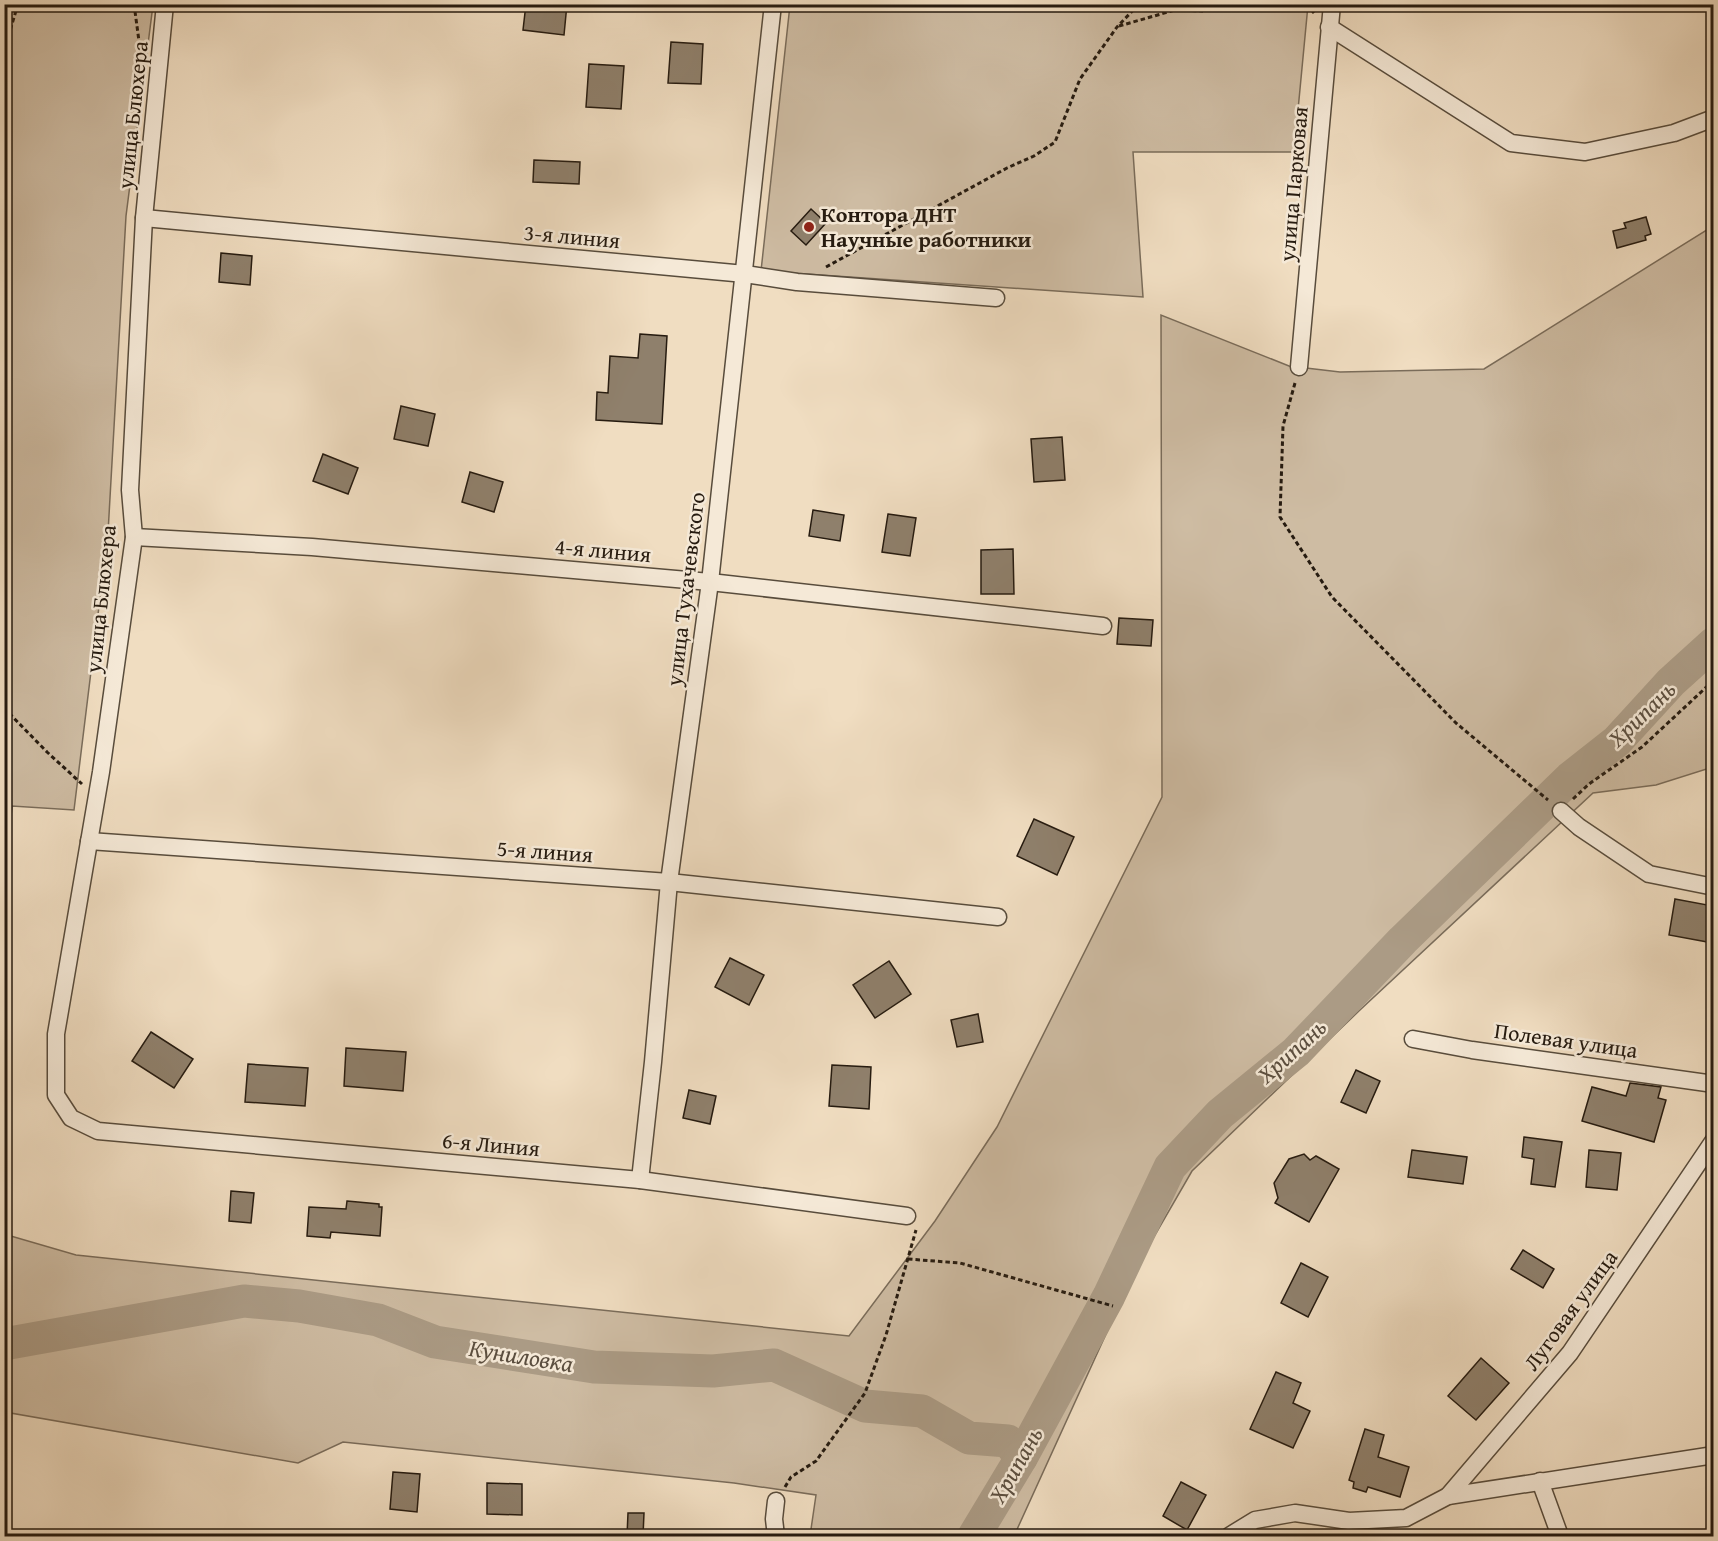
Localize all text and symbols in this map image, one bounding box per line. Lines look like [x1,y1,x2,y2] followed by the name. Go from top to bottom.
[108,39,156,192] street label: улица Блюхера
[1270,105,1316,264] street label: улица Парковая
[821,198,1031,255] place label: Контора ДНТ Научные работники
[523,216,621,256] street label: 3-я линия
[802,220,816,234] marker: Контора ДНТ Научные работники
[657,490,713,689] street label: улица Тухачевского
[76,523,124,676] street label: улица Блюхера
[554,530,652,570] street label: 4-я линия
[1599,672,1684,756] water label: Хрипань
[496,832,594,870] street label: 5-я линия
[1248,1010,1334,1092] water label: Хрипань
[1492,1014,1640,1066] street label: Полевая улица
[441,1124,541,1164] street label: 6-я Линия
[1515,1243,1625,1377] street label: Луговая улица
[467,1330,576,1381] water label: Куниловка
[979,1420,1052,1510] water label: Хрипань

